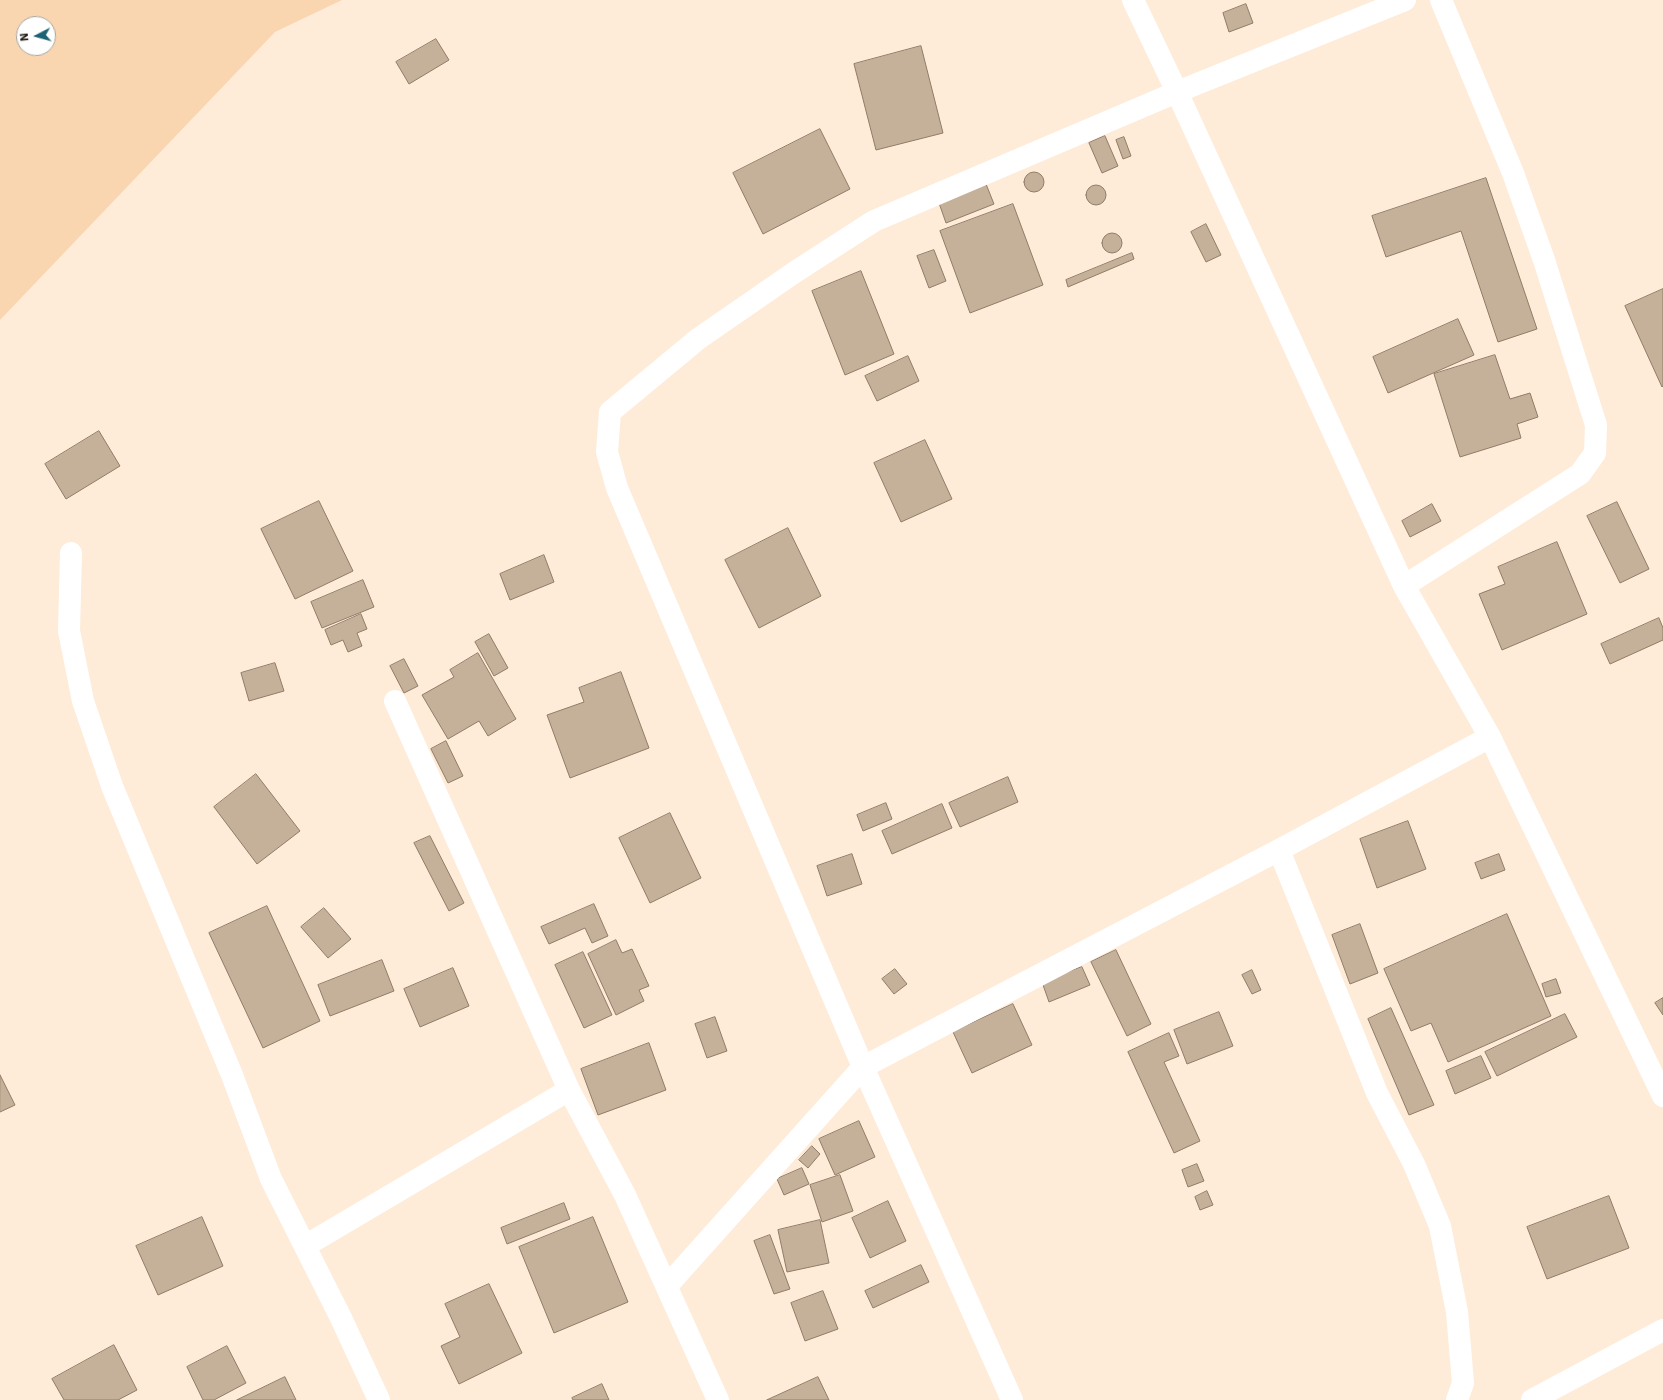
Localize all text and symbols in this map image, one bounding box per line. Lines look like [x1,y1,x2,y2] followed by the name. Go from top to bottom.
[16,16,56,56] north arrow
[18,32,31,42] text: N

